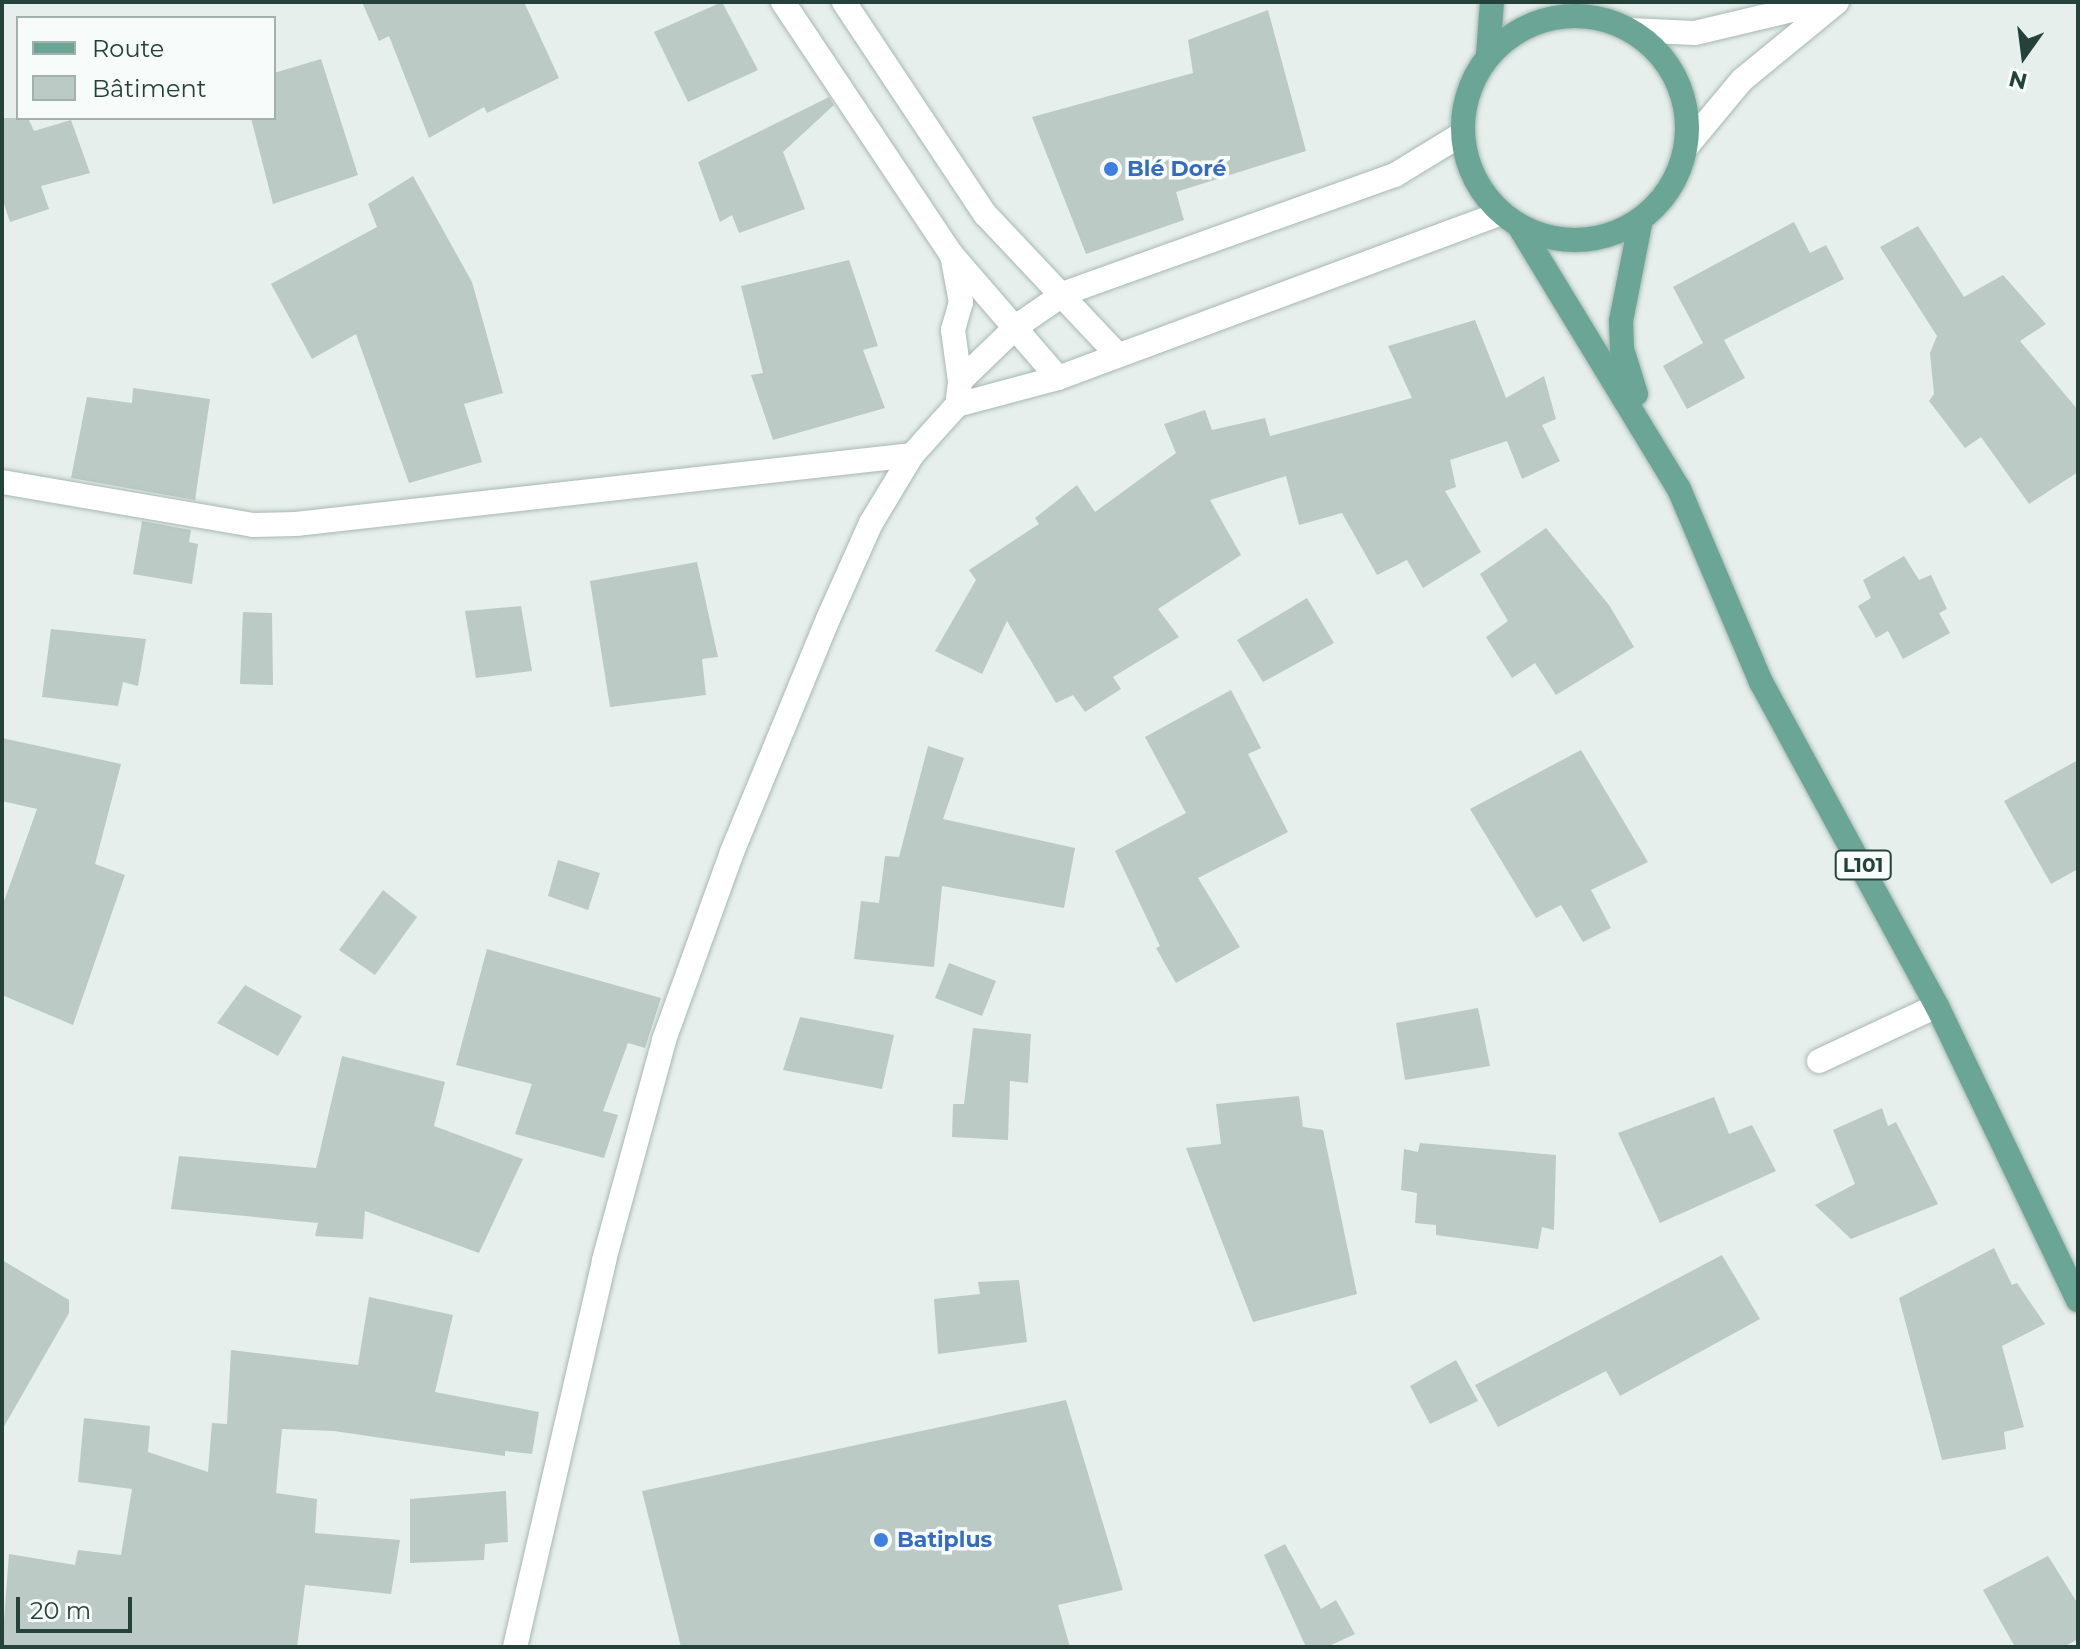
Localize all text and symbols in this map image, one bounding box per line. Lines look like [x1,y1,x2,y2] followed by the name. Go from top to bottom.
[16,16,276,120] legend
[1984,16,2064,96] north arrow
[92,34,164,63] text: Route
[2006,65,2030,95] text: N
[92,74,206,103] text: Bâtiment
[1127,156,1226,182] place label: Blé Doré
[1102,160,1120,178] marker: Blé Doré
[1833,849,1893,881] road number: L101
[897,1527,992,1553] place label: Batiplus
[872,1531,890,1549] marker: Batiplus
[20,1581,136,1631] scale bar
[30,1596,91,1625] text: 20 m

